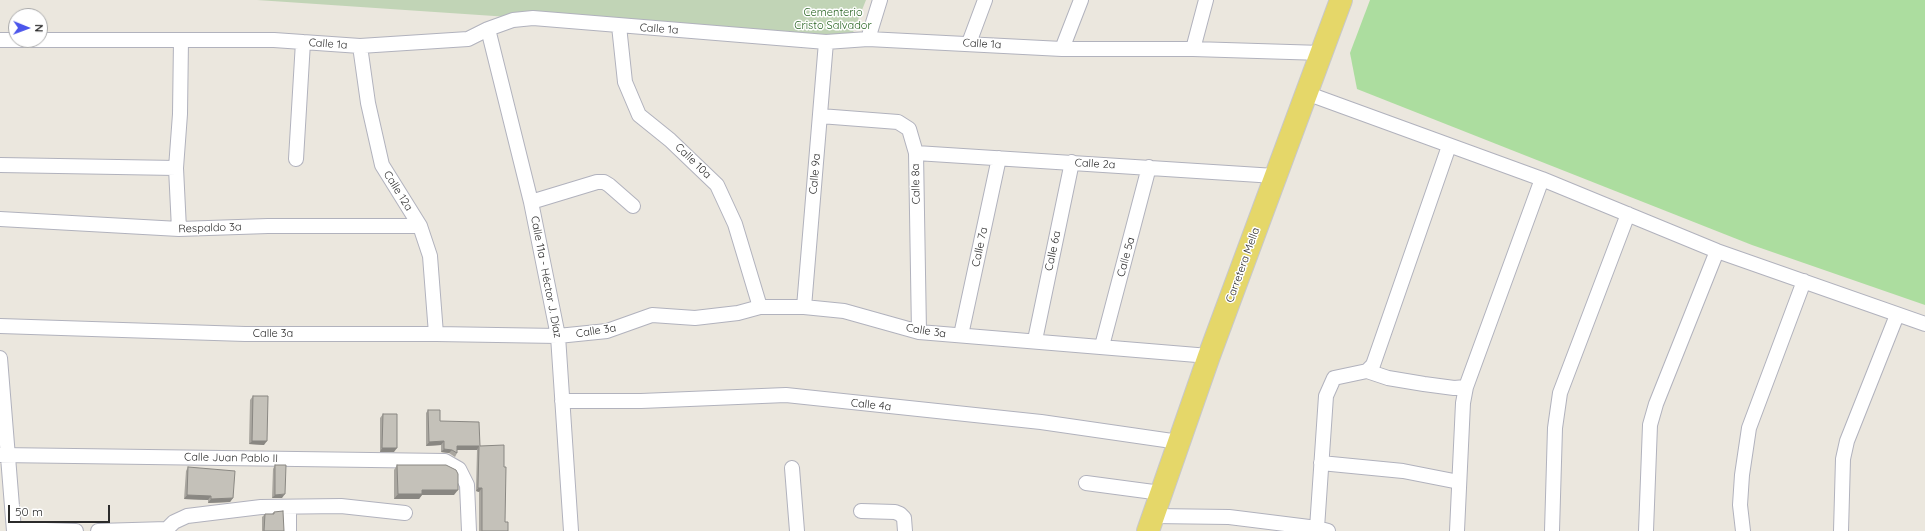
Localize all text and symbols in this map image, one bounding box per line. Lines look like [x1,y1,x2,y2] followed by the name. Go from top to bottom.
[794,6,872,32] park label: Cementerio Cristo Salvador
[8,8,48,48] north arrow
[639,21,679,37] street label: Calle 1a
[32,24,46,32] text: N
[308,36,348,52] street label: Calle 1a
[962,36,1002,52] street label: Calle 1a
[672,141,714,181] street label: Calle 10a
[807,153,823,195] street label: Calle 9a
[1074,156,1116,172] street label: Calle 2a
[909,164,923,204] street label: Calle 8a
[381,168,415,214] street label: Calle 12a
[528,215,564,339] street label: Calle 11a - Héctor J. Díaz
[178,220,242,236] street label: Respaldo 3a
[969,226,991,268] street label: Calle 7a
[1223,226,1263,304] street label: Carretera Mella
[1042,230,1064,272] street label: Calle 6a
[1114,236,1138,278] street label: Calle 5a
[575,321,617,341] street label: Calle 3a
[905,321,947,341] street label: Calle 3a
[253,327,293,341] street label: Calle 3a
[850,396,892,414] street label: Calle 4a
[184,451,278,465] street label: Calle Juan Pablo II
[10,497,112,523] scale bar
[15,504,43,519] text: 50 m

